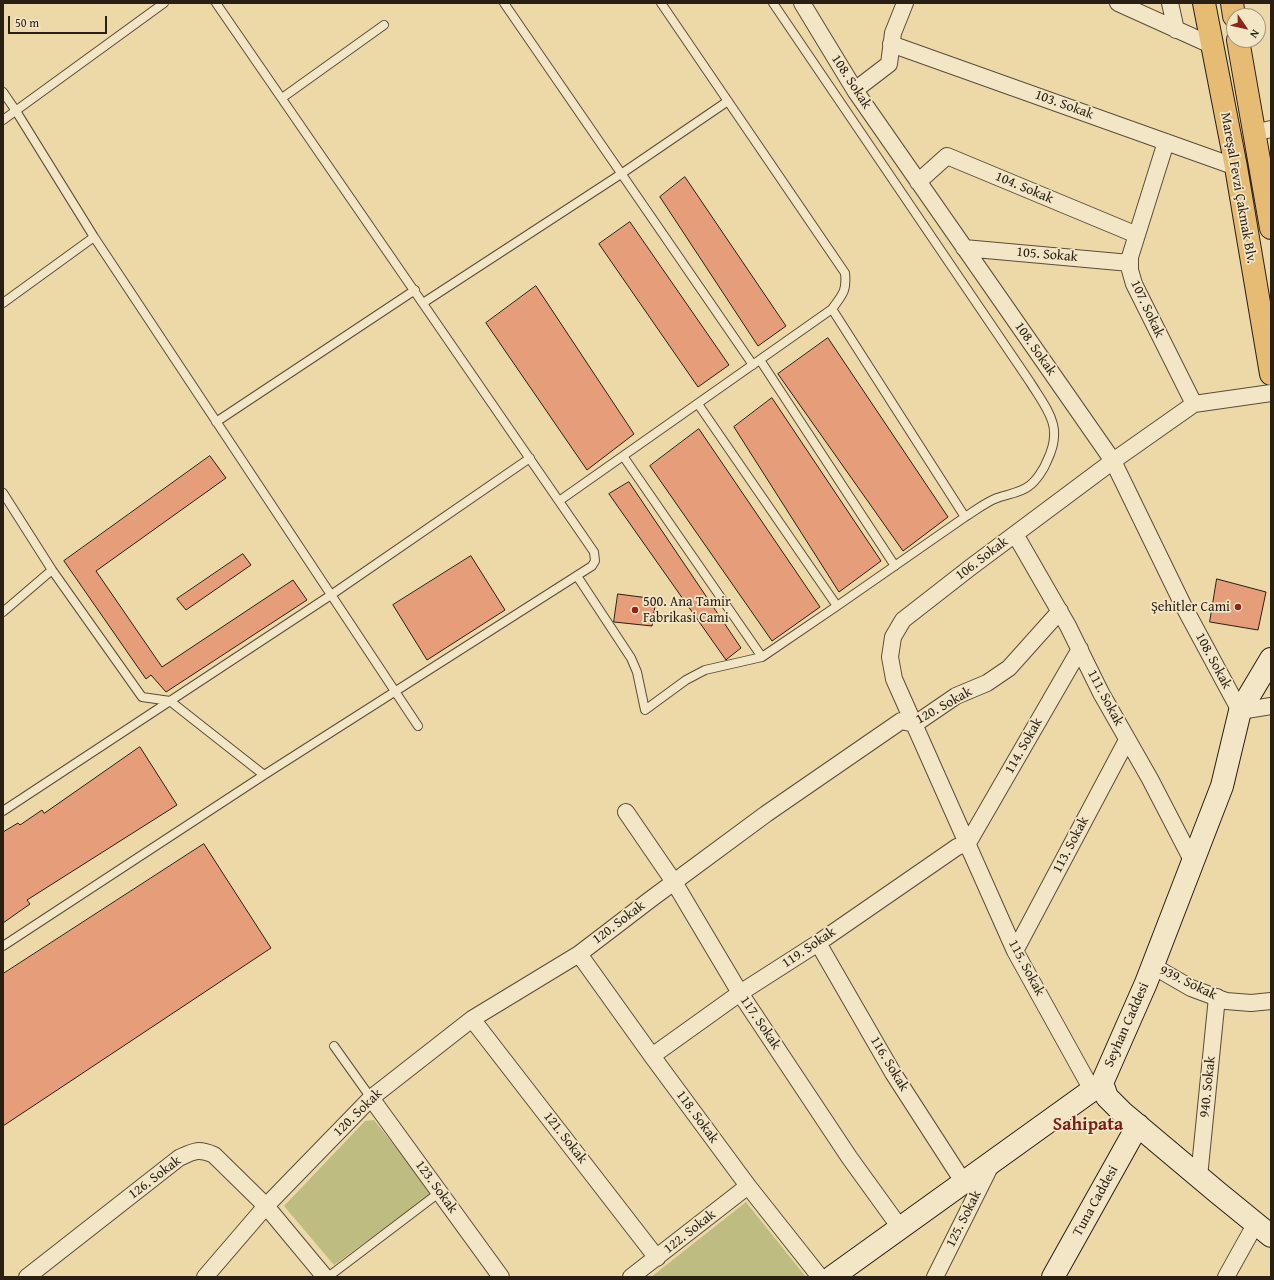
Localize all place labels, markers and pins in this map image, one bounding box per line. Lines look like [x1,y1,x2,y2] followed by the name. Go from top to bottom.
[643,594,731,626] place label: 500. Ana Tamir Fabrikasi Cami
[1151,599,1230,615] place label: Şehitler Cami
[1233,602,1243,612] marker: Şehitler Cami
[630,605,640,615] marker: 500. Ana Tamir Fabrikasi Cami

